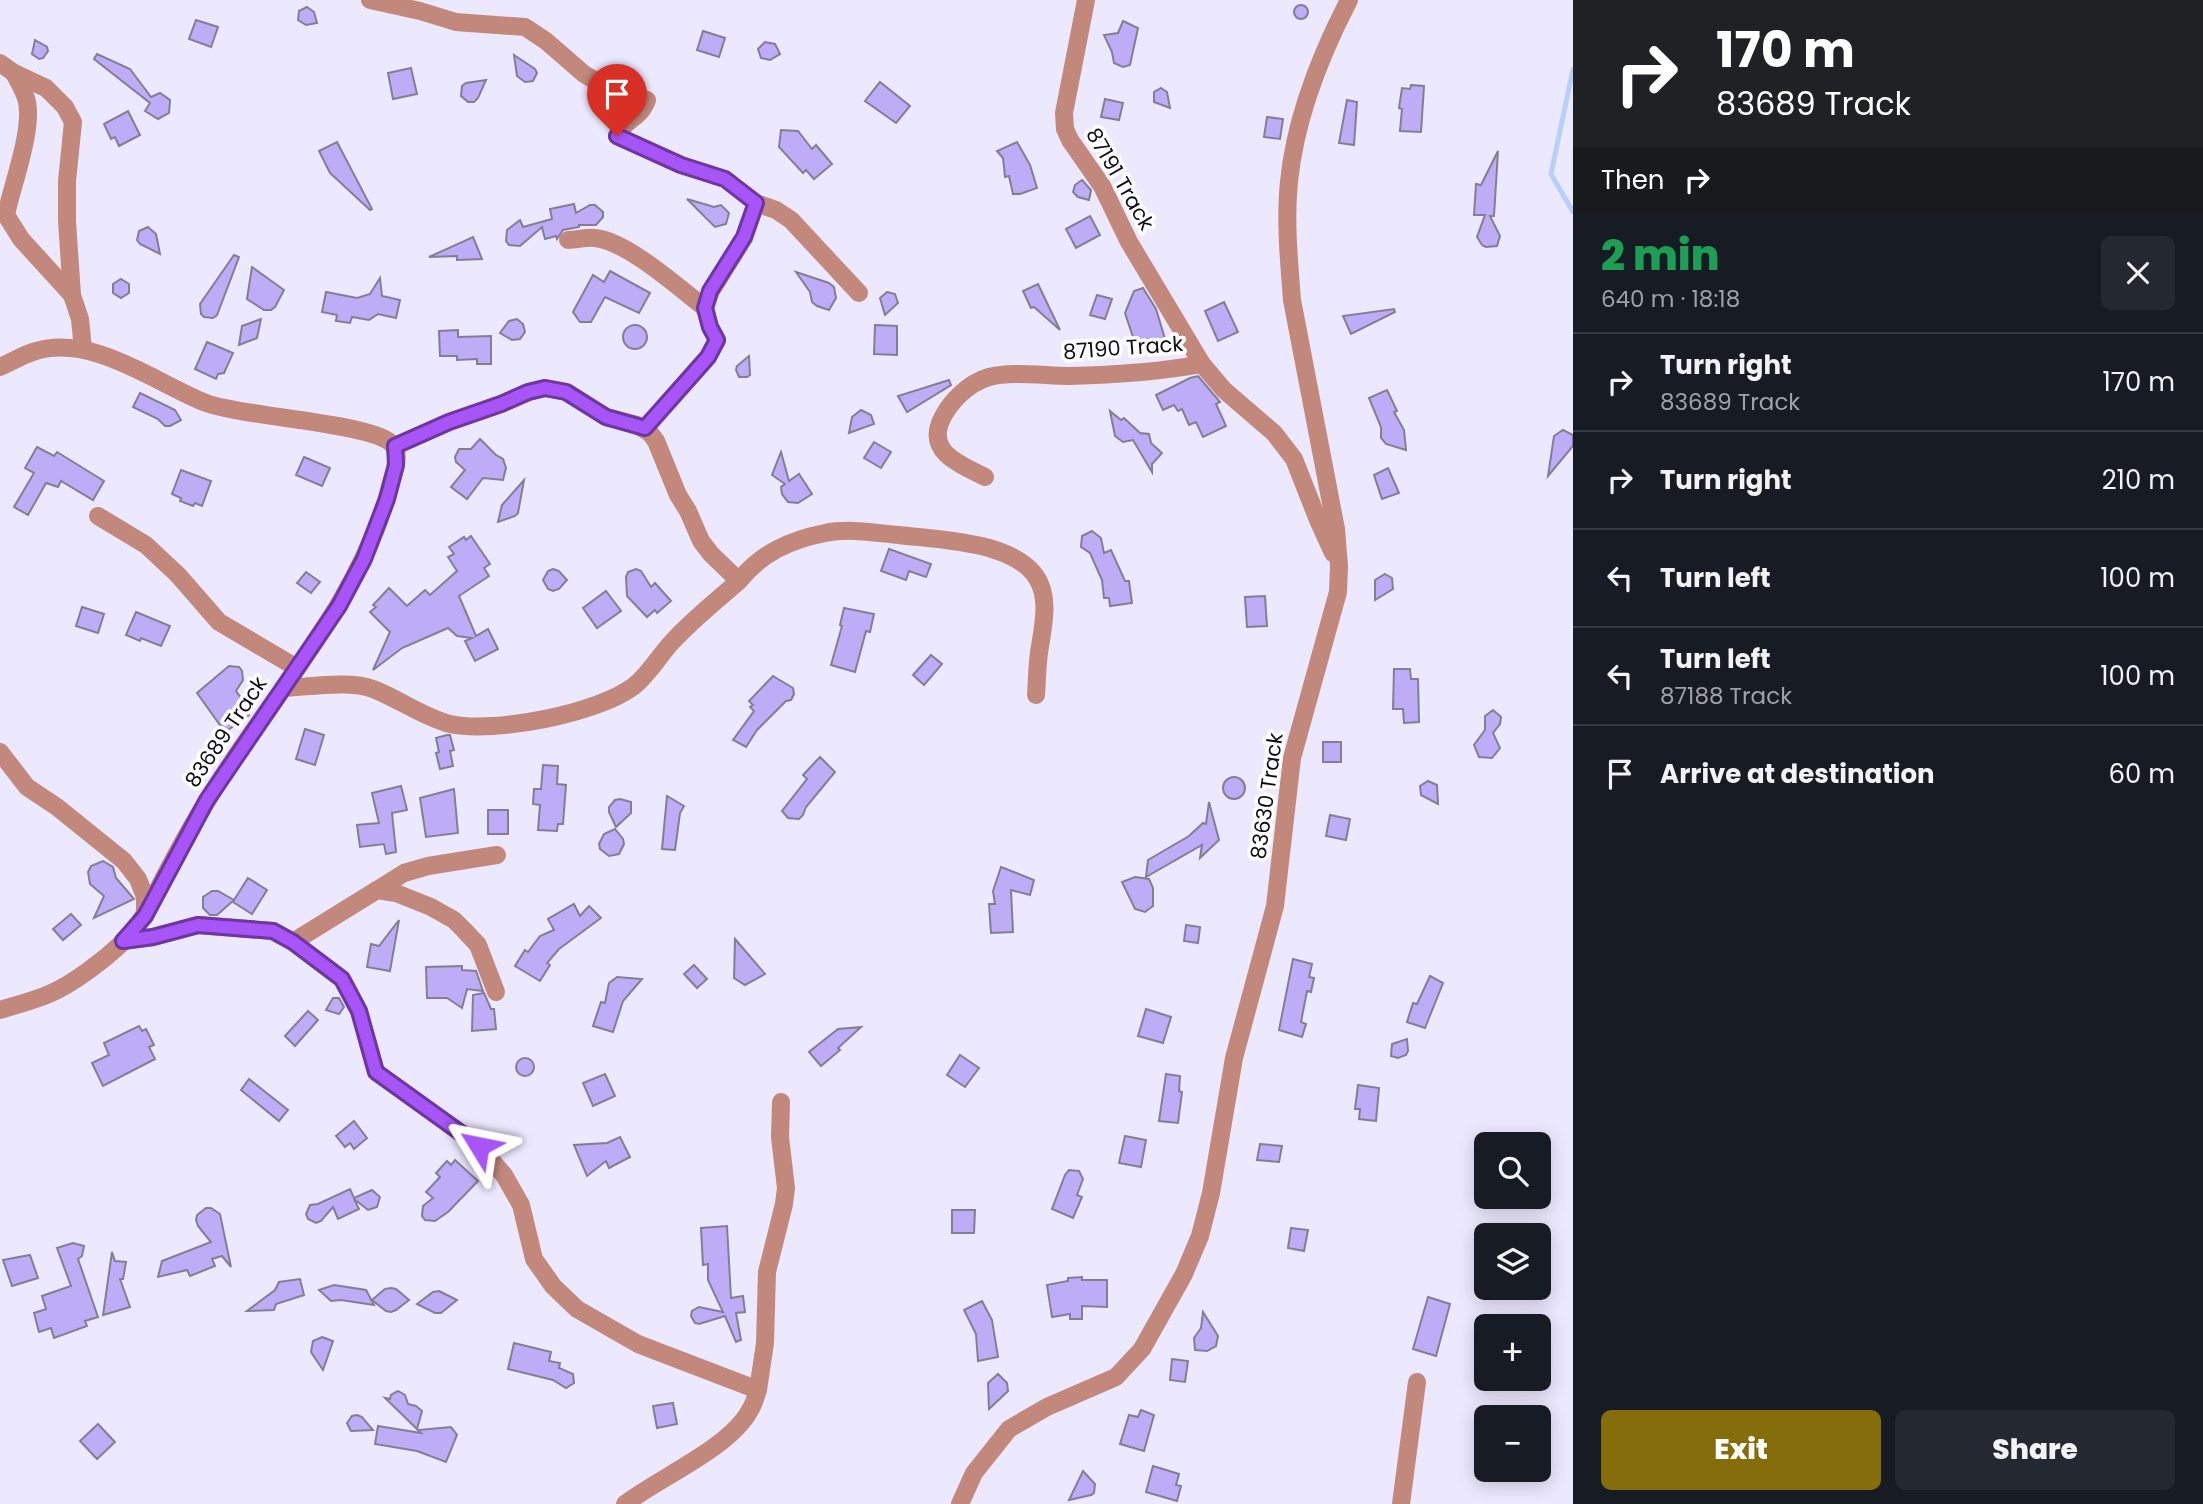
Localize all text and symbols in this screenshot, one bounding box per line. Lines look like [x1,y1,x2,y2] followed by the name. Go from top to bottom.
[1716,16,1855,84] text: 170 m
[1601,28,1692,119] icon: right
[587,64,647,136] pin
[598,75,636,113] icon: arrive
[1716,81,1911,126] text: 83689 Track
[1079,122,1162,235] street label: 87191 Track
[1678,161,1716,199] icon: right
[1601,162,1664,198] text: Then
[1601,226,1719,285] text: 2 min
[2101,236,2175,310] button: close
[1601,283,1740,315] text: 640 m · 18:18
[1062,329,1184,366] street label: 87190 Track
[1660,347,1792,383] text: Turn right
[1601,363,1639,401] icon: right
[2102,364,2175,400] text: 170 m
[1660,386,1800,418] text: 83689 Track
[1601,461,1639,499] icon: right
[1660,462,1792,498] text: Turn right
[2102,462,2175,498] text: 210 m
[1601,559,1639,597] icon: left
[1660,560,1771,596] text: Turn left
[2100,560,2175,596] text: 100 m
[1660,641,1771,677] text: Turn left
[1601,657,1639,695] icon: left
[2100,658,2175,694] text: 100 m
[178,670,273,793] street label: 83689 Track
[1660,680,1792,712] text: 87188 Track
[1243,731,1290,861] street label: 83630 Track
[1601,755,1639,793] icon: arrive
[1660,756,1935,792] text: Arrive at destination
[2108,756,2175,792] text: 60 m
[442,1109,516,1183] position arrow
[1474,1132,1551,1482] map controls
[1474,1132,1551,1209] button: search
[1474,1223,1551,1300] button: layers
[1474,1314,1551,1391] button: +
[1474,1405,1551,1482] button: −
[1601,1410,1881,1490] button: Exit
[1895,1410,2175,1490] button: Share

